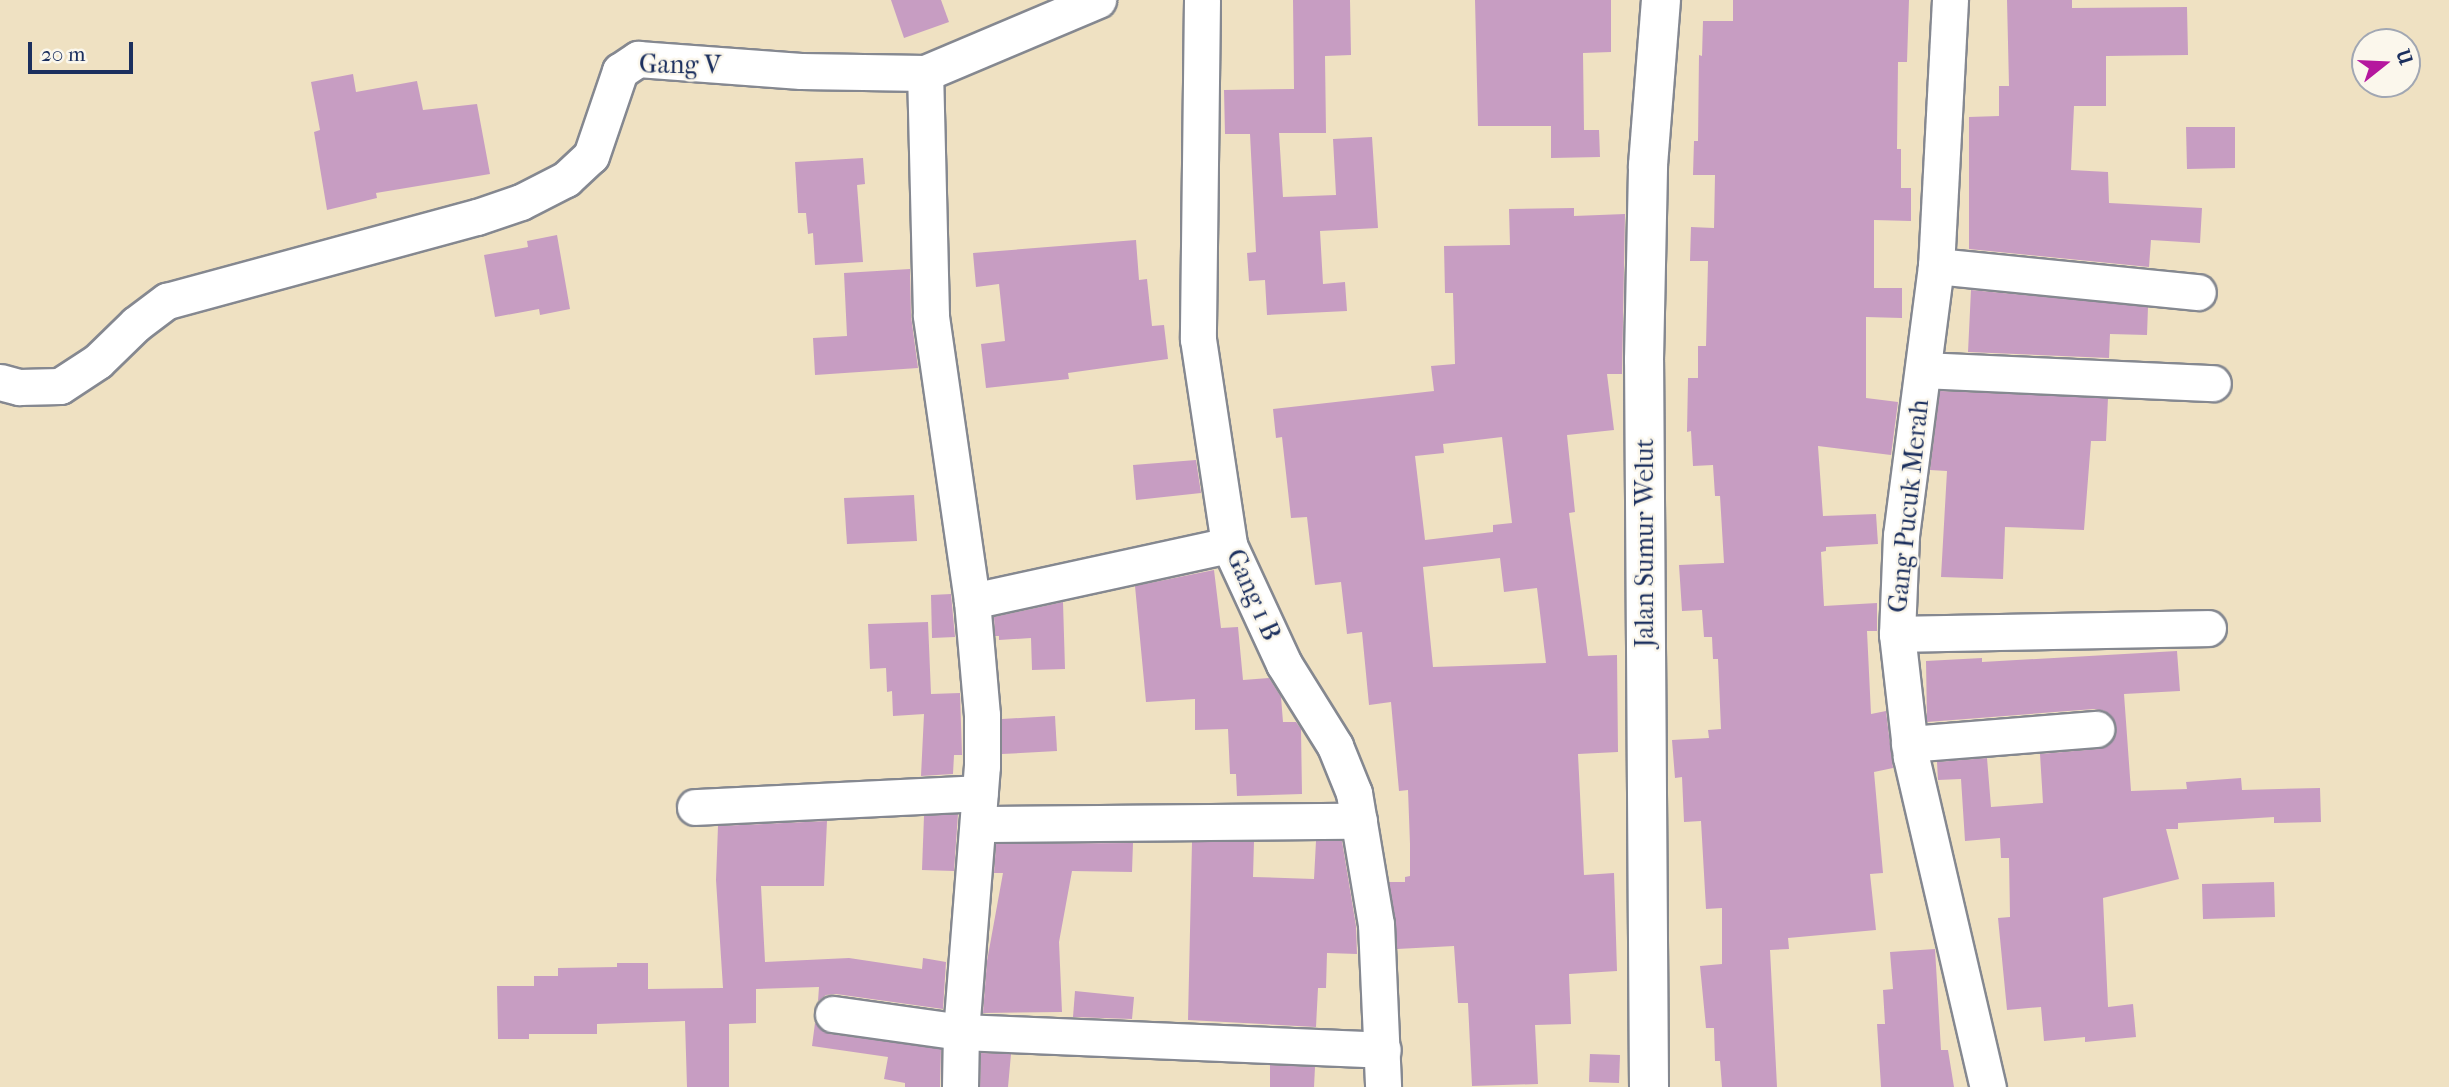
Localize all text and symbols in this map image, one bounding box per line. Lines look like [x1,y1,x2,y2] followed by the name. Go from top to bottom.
[32,28,136,72] scale bar
[2351,28,2421,98] north arrow
[41,42,85,66] text: 20 m
[2391,47,2417,68] text: U
[639,49,721,81] street label: Gang V
[1882,398,1936,614] street label: Gang Pucuk Merah
[1629,438,1661,648] street label: Jalan Sumur Welut
[1219,544,1287,646] street label: Gang 1 B

